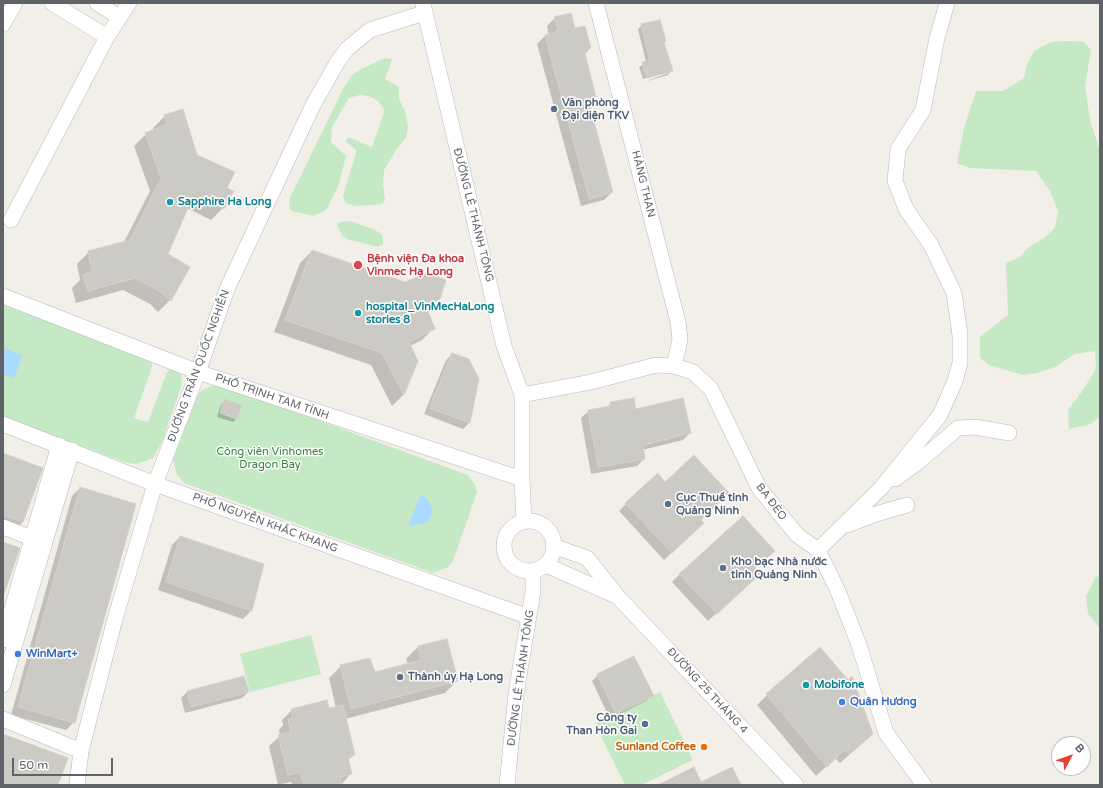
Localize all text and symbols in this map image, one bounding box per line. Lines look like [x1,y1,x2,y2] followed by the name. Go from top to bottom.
[562,96,629,122] place label: Văn phòng Đại diện TKV
[549,104,559,114] marker: Văn phòng Đại diện TKV
[450,147,496,283] street label: ĐƯỜNG LÊ THÁNH TÔNG
[628,149,658,219] street label: HÀNG THAN
[178,195,271,209] place label: Sapphire Ha Long
[165,197,175,207] marker: Sapphire Ha Long
[367,252,464,278] place label: Bệnh viện Đa khoa Vinmec Hạ Long
[352,259,364,271] marker: Bệnh viện Đa khoa Vinmec Hạ Long
[165,288,233,444] street label: ĐƯỜNG TRẦN QUỐC NGHIỄN
[366,300,494,326] place label: hospital_VinMecHaLong stories 8
[353,308,363,318] marker: hospital_VinMecHaLong stories 8
[213,371,331,423] street label: PHỐ TRỊNH TAM TỈNH
[217,445,323,471] park label: Công viên Vinhomes Dragon Bay
[753,481,789,523] street label: BA ĐÈO
[190,490,340,556] street label: PHỐ NGUYỄN KHẮC KHANG
[676,491,748,517] place label: Cục Thuế tỉnh Quảng Ninh
[663,499,673,509] marker: Cục Thuế tỉnh Quảng Ninh
[731,555,827,581] place label: Kho bạc Nhà nước tỉnh Quảng Ninh
[718,563,728,573] marker: Kho bạc Nhà nước tỉnh Quảng Ninh
[505,609,537,747] street label: ĐƯỜNG LÊ THÁNH TÔNG
[664,645,750,737] street label: ĐƯỜNG 25 THÁNG 4
[26,647,78,661] place label: WinMart+
[13,649,23,659] marker: WinMart+
[408,670,503,684] place label: Thành ủy Hạ Long
[395,672,405,682] marker: Thành ủy Hạ Long
[814,678,864,692] place label: Mobifone
[801,680,811,690] marker: Mobifone
[850,695,917,709] place label: Quân Hương
[837,697,847,707] marker: Quân Hương
[566,711,637,737] place label: Công ty Than Hòn Gai
[640,719,650,729] marker: Công ty Than Hòn Gai
[1051,736,1091,776] north arrow
[616,740,696,754] place label: Sunland Coffee
[1072,741,1087,756] text: B
[699,742,709,752] marker: Sunland Coffee
[14,750,115,776] scale bar
[19,758,48,772] text: 50 m

